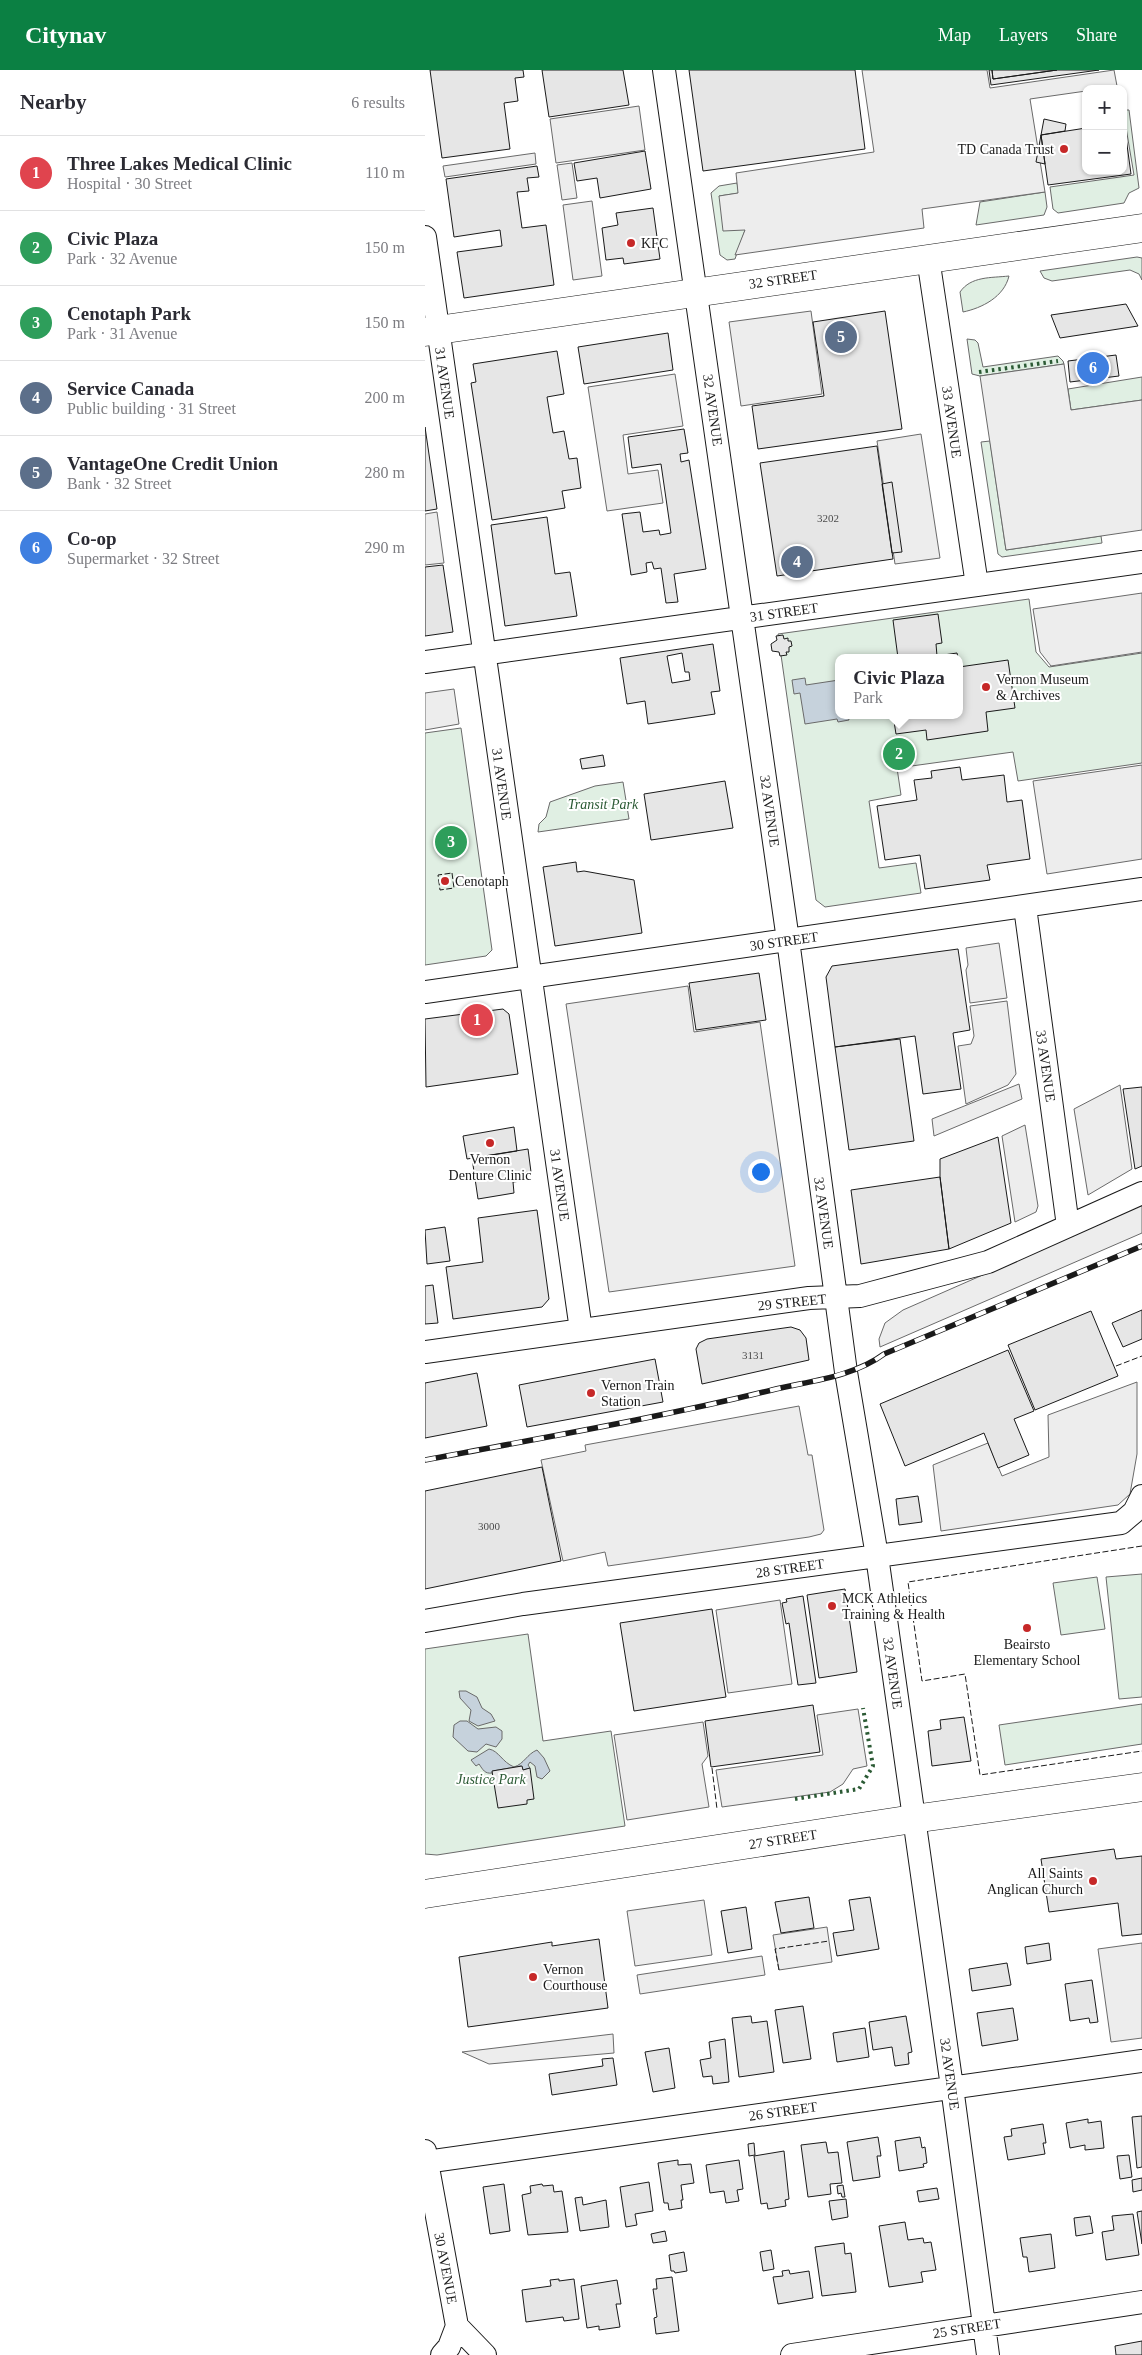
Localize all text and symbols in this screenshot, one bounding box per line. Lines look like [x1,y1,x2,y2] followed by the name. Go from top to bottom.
[25,22,106,48] text: Citynav
[938,25,971,45] text: Map
[999,25,1048,45] text: Layers
[1076,25,1117,45] text: Share
[1082,85,1127,175] map controls
[1082,85,1127,130] button: +
[20,90,87,114] text: Nearby
[351,94,405,111] text: 6 results
[1082,130,1127,175] button: −
[958,142,1054,157] place label: TD Canada Trust
[1058,143,1070,155] marker: TD Canada Trust
[67,153,292,174] text: Three Lakes Medical Clinic
[32,164,40,181] text: 1
[365,164,405,181] text: 110 m
[67,175,192,192] text: Hospital · 30 Street
[67,228,158,249] text: Civic Plaza
[641,236,668,251] place label: KFC
[625,237,637,249] marker: KFC
[32,239,40,256] text: 2
[365,239,405,256] text: 150 m
[67,250,177,267] text: Park · 32 Avenue
[748,267,819,292] street label: 32 STREET
[67,303,191,324] text: Cenotaph Park
[32,314,40,331] text: 3
[365,314,405,331] text: 150 m
[825,318,857,356] pin: 5
[67,325,177,342] text: Park · 31 Avenue
[432,346,457,420] street label: 31 AVENUE
[1077,349,1109,387] pin: 6
[700,373,725,447] street label: 32 AVENUE
[67,378,194,399] text: Service Canada
[939,385,964,459] street label: 33 AVENUE
[32,389,40,406] text: 4
[365,389,405,406] text: 200 m
[67,400,236,417] text: Public building · 31 Street
[67,453,278,474] text: VantageOne Credit Union
[32,464,40,481] text: 5
[365,464,405,481] text: 280 m
[67,475,171,492] text: Bank · 32 Street
[817,512,839,524] house number: 3202
[67,528,117,549] text: Co-op
[32,539,40,556] text: 6
[365,539,405,556] text: 290 m
[781,543,813,581] pin: 4
[67,550,219,567] text: Supermarket · 32 Street
[749,600,820,625] street label: 31 STREET
[835,654,963,719] popup
[853,667,945,688] text: Civic Plaza
[996,672,1089,703] place label: Vernon Museum & Archives
[980,681,992,693] marker: Vernon Museum & Archives
[853,689,883,706] text: Park
[883,735,915,773] pin: 2
[489,747,514,821] street label: 31 AVENUE
[757,774,782,848] street label: 32 AVENUE
[568,797,639,812] park label: Transit Park
[435,823,467,861] pin: 3
[455,874,509,889] place label: Cenotaph
[439,875,451,887] marker: Cenotaph
[749,929,820,954] street label: 30 STREET
[461,1001,493,1039] pin: 1
[1033,1029,1058,1103] street label: 33 AVENUE
[484,1137,496,1149] marker: Vernon Denture Clinic
[547,1148,572,1222] street label: 31 AVENUE
[449,1152,531,1183] place label: Vernon Denture Clinic
[748,1159,774,1185] your location
[811,1176,836,1250] street label: 32 AVENUE
[757,1291,828,1314] street label: 29 STREET
[742,1349,764,1361] house number: 3131
[601,1378,675,1409] place label: Vernon Train Station
[585,1387,597,1399] marker: Vernon Train Station
[478,1520,501,1532] house number: 3000
[755,1556,826,1581] street label: 28 STREET
[842,1591,945,1622] place label: MCK Athletics Training & Health
[826,1600,838,1612] marker: MCK Athletics Training & Health
[1021,1622,1033,1634] marker: Beairsto Elementary School
[880,1636,905,1710] street label: 32 AVENUE
[974,1637,1081,1668] place label: Beairsto Elementary School
[456,1772,527,1787] park label: Justice Park
[748,1827,819,1852] street label: 27 STREET
[987,1866,1083,1897] place label: All Saints Anglican Church
[1087,1875,1099,1887] marker: All Saints Anglican Church
[543,1962,608,1993] place label: Vernon Courthouse
[527,1971,539,1983] marker: Vernon Courthouse
[937,2037,962,2111] street label: 32 AVENUE
[748,2099,819,2124] street label: 26 STREET
[431,2231,460,2305] street label: 30 AVENUE
[932,2316,1003,2341] street label: 25 STREET

